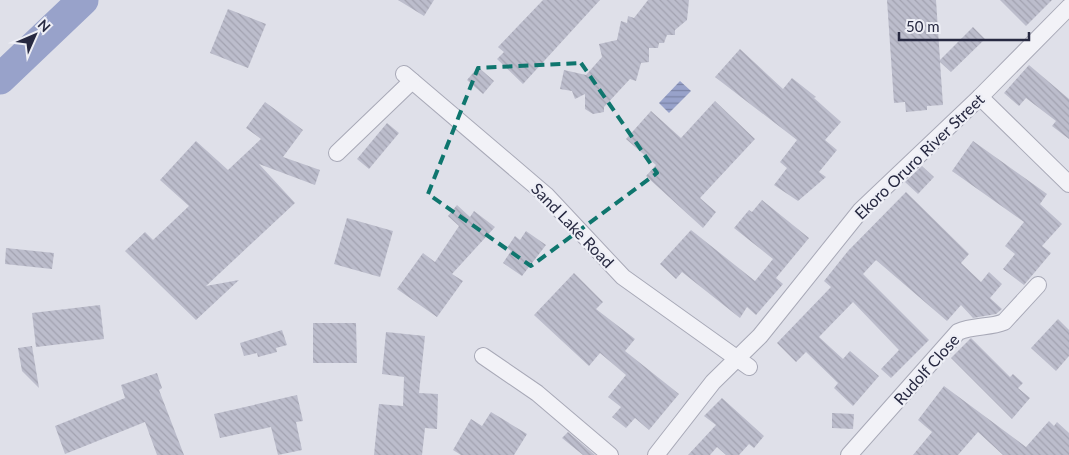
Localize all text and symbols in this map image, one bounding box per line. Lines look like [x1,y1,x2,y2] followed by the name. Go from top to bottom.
[10,10,60,60] north arrow
[899,10,1029,42] scale bar
[35,16,54,35] text: N
[906,17,940,35] text: 50 m
[850,89,988,223] street label: Ekoro Oruro River Street
[528,179,618,271] street label: Sand Lake Road
[889,330,963,408] street label: Rudolf Close

